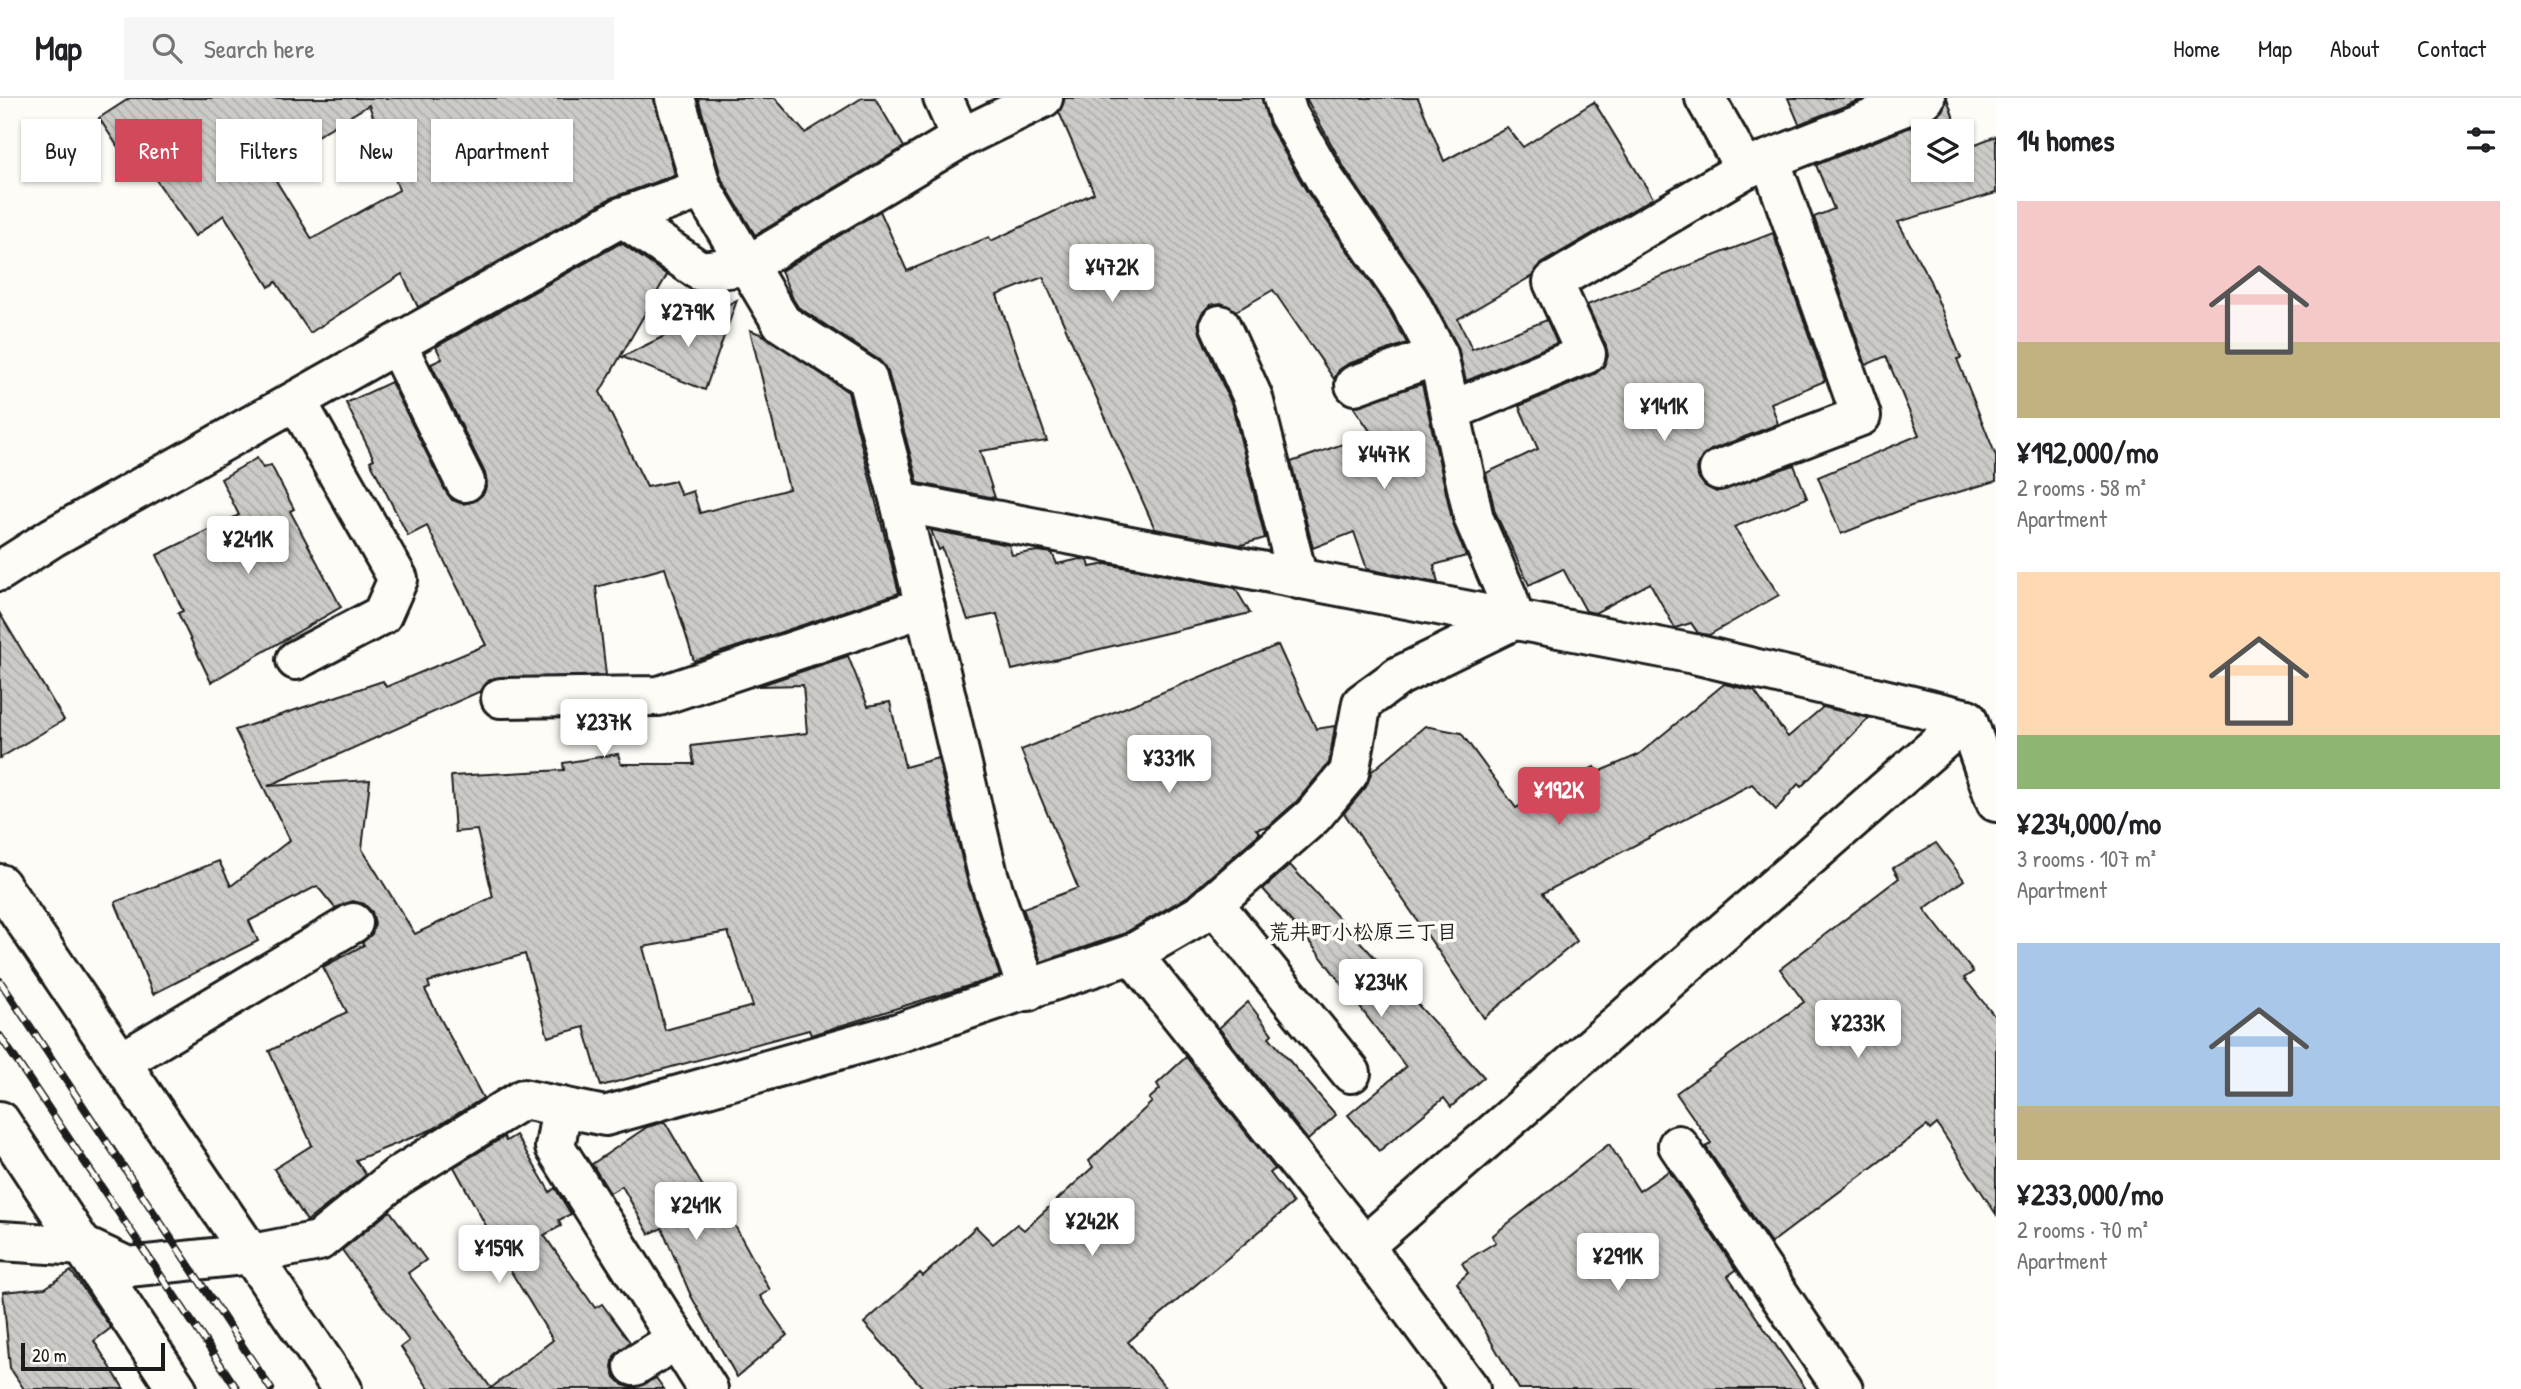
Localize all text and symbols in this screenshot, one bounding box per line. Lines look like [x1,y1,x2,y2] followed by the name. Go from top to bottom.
[124,17,614,80] search box
[35,26,82,70] text: Map
[148,29,186,67] icon: search
[204,31,315,66] text: Search here
[2173,32,2220,64] text: Home
[2258,32,2292,64] text: Map
[2330,32,2379,64] text: About
[2417,32,2486,64] text: Contact
[21,119,101,182] chip: Buy
[115,119,202,182] chip: Rent
[216,119,322,182] chip: Filters
[336,119,417,182] chip: New
[431,119,573,182] chip: Apartment
[1911,119,1974,182] map controls
[1911,119,1974,182] button: layers
[2017,120,2115,160] text: 14 homes
[2462,121,2500,159] icon: filters
[1063,244,1161,304] pin: ¥472K
[2196,247,2322,373] icon: home
[1085,251,1139,282] text: ¥472K
[639,289,737,349] pin: ¥279K
[661,296,715,327] text: ¥279K
[1615,384,1713,443] pin: ¥141K
[1640,390,1688,421] text: ¥141K
[1335,432,1433,491] pin: ¥447K
[2017,432,2158,472] text: ¥192,000/mo
[1358,438,1410,469] text: ¥447K
[2017,472,2146,503] text: 2 rooms · 58 m²
[2017,503,2107,534] text: Apartment
[199,517,297,576] pin: ¥241K
[223,523,273,554] text: ¥241K
[2196,618,2322,744] icon: home
[555,700,653,759] pin: ¥237K
[576,706,632,737] text: ¥237K
[1120,736,1218,795] pin: ¥331K
[1143,742,1195,773] text: ¥331K
[1510,768,1608,827] pin: ¥192K
[1534,774,1584,805] text: ¥192K
[2017,803,2161,843] text: ¥234,000/mo
[2017,843,2156,874] text: 3 rooms · 107 m²
[2017,874,2107,905] text: Apartment
[1269,917,1458,946] district label: 荒井町小松原三丁目
[1332,960,1430,1019] pin: ¥234K
[1355,966,1407,997] text: ¥234K
[2196,989,2322,1115] icon: home
[1809,1000,1907,1060] pin: ¥233K
[1831,1007,1885,1038] text: ¥233K
[2017,1174,2163,1214] text: ¥233,000/mo
[647,1182,745,1242] pin: ¥241K
[671,1189,721,1220] text: ¥241K
[1043,1198,1141,1258] pin: ¥242K
[1066,1205,1118,1236] text: ¥242K
[2017,1214,2148,1245] text: 2 rooms · 70 m²
[450,1226,548,1285] pin: ¥159K
[474,1232,524,1263] text: ¥159K
[1569,1234,1667,1293] pin: ¥291K
[1593,1240,1643,1271] text: ¥291K
[2017,1245,2107,1276] text: Apartment
[21,1340,164,1372] scale bar
[32,1342,67,1368] text: 20 m

